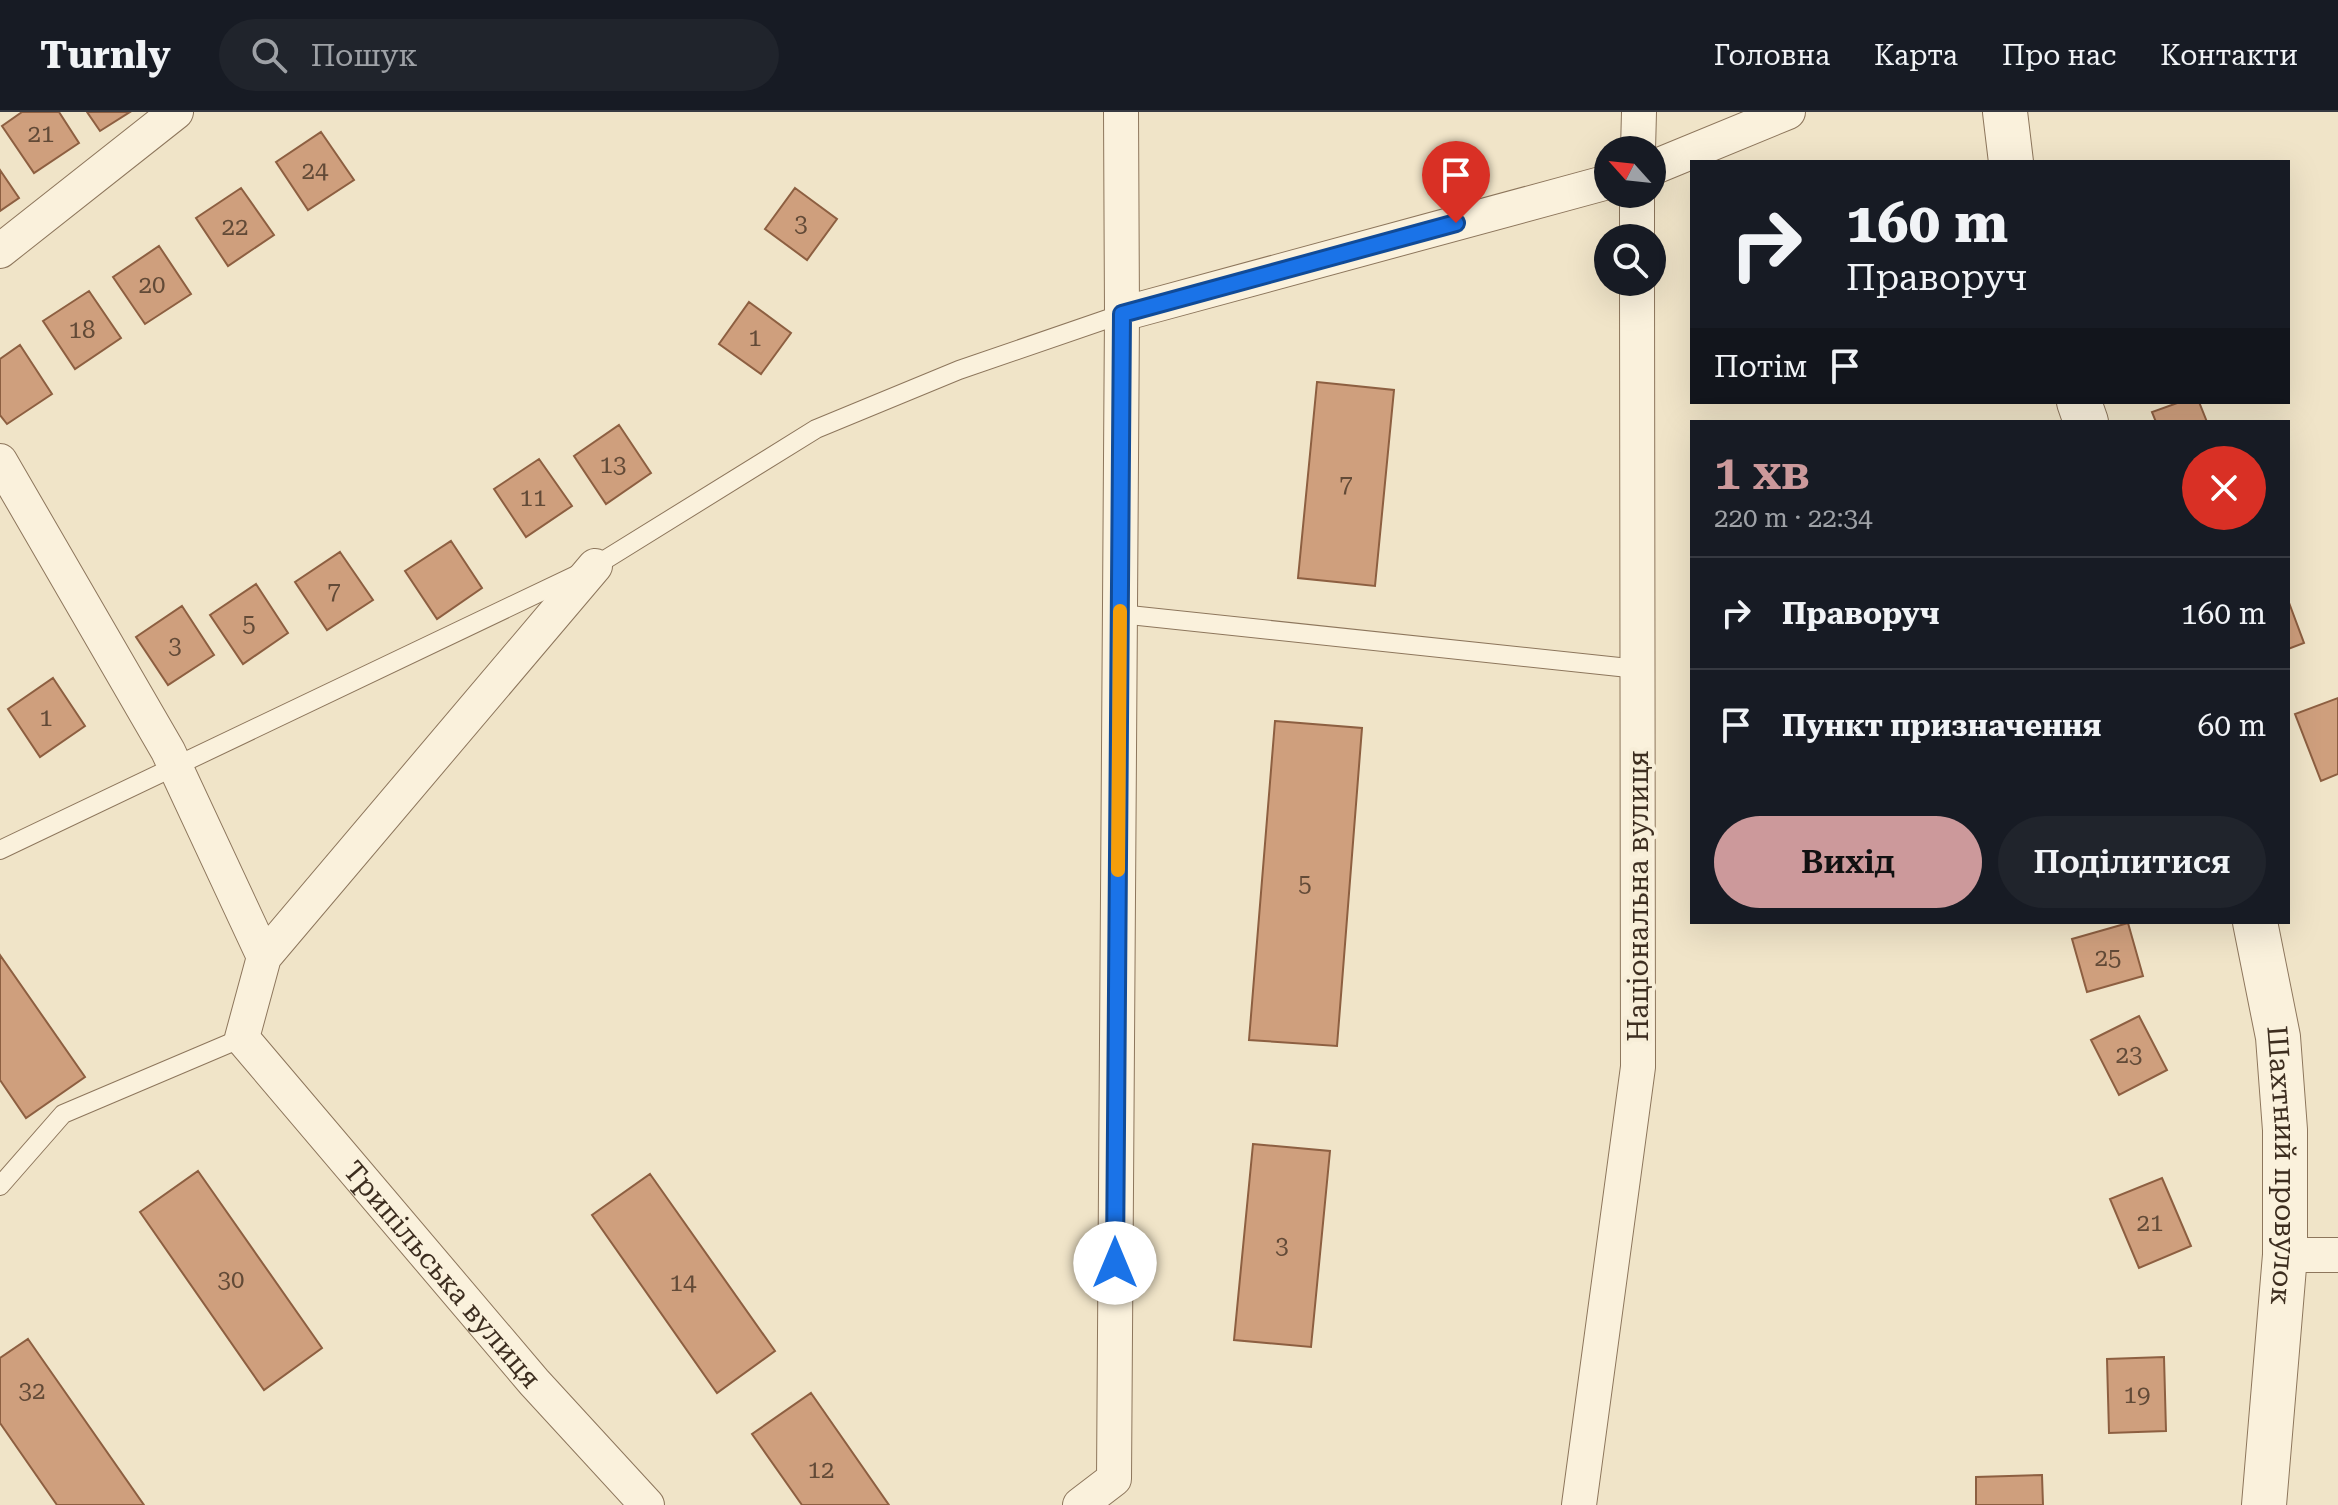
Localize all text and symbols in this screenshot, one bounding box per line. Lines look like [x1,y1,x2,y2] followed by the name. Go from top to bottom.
[219,19,779,91] search box
[40,33,171,77] text: Turnly
[247,33,291,77] icon: search
[311,38,418,73] text: Пошук
[1714,39,1830,72] text: Головна
[1874,39,1958,72] text: Карта
[2002,39,2116,72] text: Про нас
[2160,39,2298,72] text: Контакти
[28,120,54,148] house number: 21
[1594,136,1666,208] north arrow
[1594,136,1666,296] map controls
[1422,141,1490,223] pin
[1434,153,1478,197] icon: arrive
[302,157,329,185] house number: 24
[1846,190,2008,256] text: 160 m
[1714,192,1818,296] icon: right
[794,210,808,238] house number: 3
[222,213,248,241] house number: 22
[1594,224,1666,296] button: search
[1846,257,2027,299] text: Праворуч
[139,271,165,299] house number: 20
[69,316,95,344] house number: 18
[748,324,762,352] house number: 1
[1823,344,1867,388] icon: arrive
[1714,349,1807,384] text: Потім
[1714,445,1810,501] text: 1 хв
[2182,446,2266,530] button: close
[600,451,626,479] house number: 13
[1339,470,1353,498] house number: 7
[520,484,546,512] house number: 11
[1714,503,1873,533] text: 220 m · 22:34
[327,577,341,605] house number: 7
[1714,591,1758,635] icon: right
[1782,596,1939,631] text: Праворуч
[2181,596,2266,631] text: 160 m
[242,610,256,638] house number: 5
[168,632,182,660] house number: 3
[1714,703,1758,747] icon: arrive
[39,704,53,732] house number: 1
[1782,708,2101,743] text: Пункт призначення
[2197,708,2266,743] text: 60 m
[1622,750,1655,1042] street label: Національна вулиця
[1714,816,1982,908] button: Вихід
[1998,816,2266,908] button: Поділитися
[1298,870,1312,898] house number: 5
[2095,944,2121,972] house number: 25
[2260,1025,2301,1307] street label: Шахтний провулок
[2116,1041,2142,1069] house number: 23
[337,1154,548,1395] street label: Трипільська вулиця
[2137,1209,2163,1237] house number: 21
[1073,1221,1157,1305] position arrow
[1275,1232,1289,1260] house number: 3
[218,1266,244,1294] house number: 30
[670,1269,697,1297] house number: 14
[19,1377,45,1405] house number: 32
[2124,1381,2150,1409] house number: 19
[808,1456,834,1484] house number: 12

